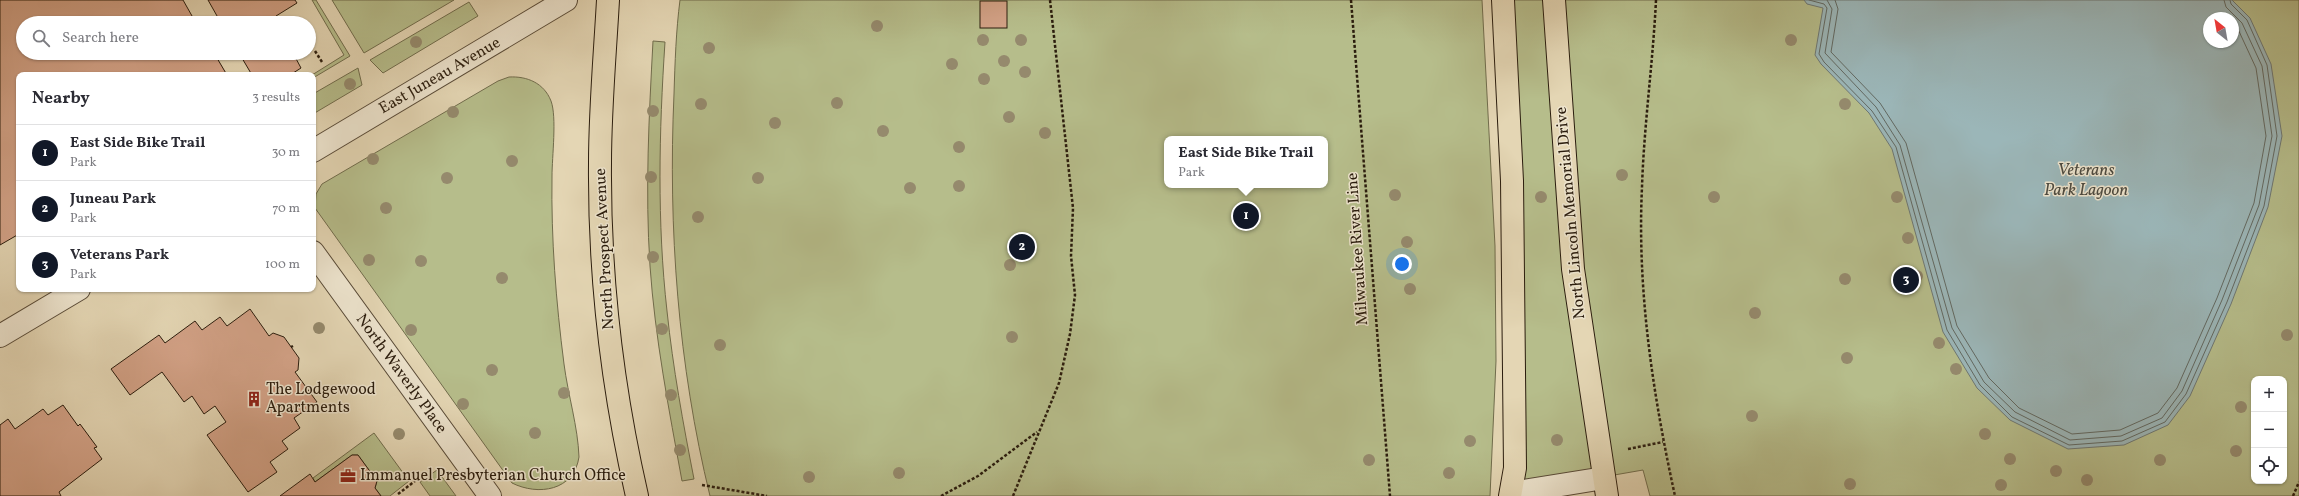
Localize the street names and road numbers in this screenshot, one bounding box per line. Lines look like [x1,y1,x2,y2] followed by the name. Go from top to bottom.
[375,32,505,120] street label: East Juneau Avenue
[1551,106,1591,320] street label: North Lincoln Memorial Drive
[590,168,620,330] street label: North Prospect Avenue
[1342,172,1374,326] street label: Milwaukee River Line
[350,310,452,438] street label: North Waverly Place

